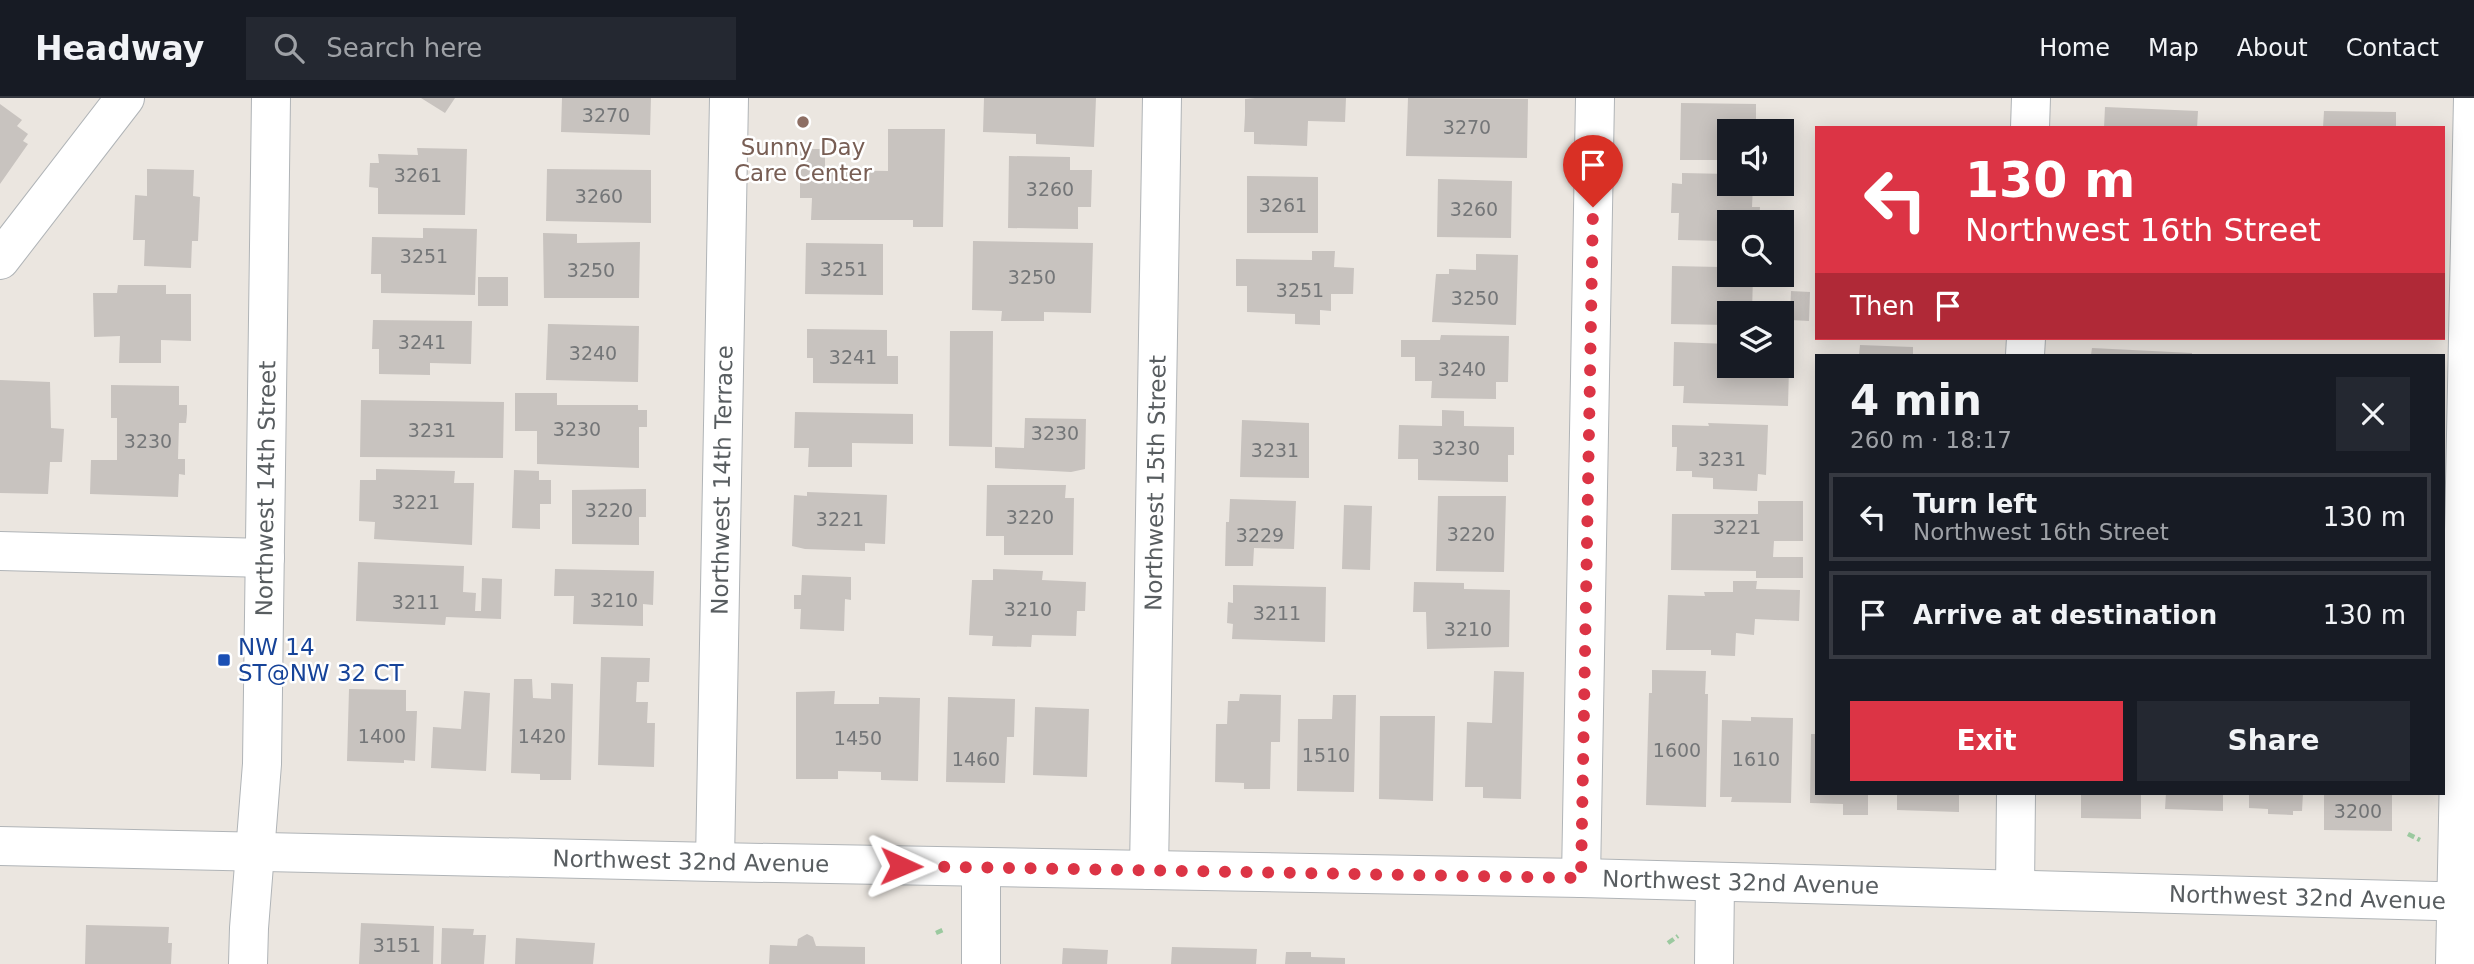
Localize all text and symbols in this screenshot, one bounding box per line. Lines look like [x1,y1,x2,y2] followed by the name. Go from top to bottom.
[246,17,736,80] search box
[35,29,204,68] text: Headway
[270,29,308,67] icon: search
[326,33,482,63] text: Search here
[2039,34,2110,62] text: Home
[2148,34,2199,62] text: Map
[2237,34,2308,62] text: About
[2346,34,2439,62] text: Contact
[582,104,630,126] house number: 3270
[795,114,811,130] marker: Sunny Day Care Center
[1443,116,1491,138] house number: 3270
[1717,119,1794,378] map controls
[1717,119,1794,196] button: sound
[734,134,873,186] place label: Sunny Day Care Center
[1563,135,1623,207] pin
[1574,146,1612,184] icon: arrive
[1965,152,2135,209] text: 130 m
[1850,154,1941,245] icon: left
[394,164,442,186] house number: 3261
[1026,178,1074,200] house number: 3260
[575,185,623,207] house number: 3260
[1259,194,1307,216] house number: 3261
[1450,198,1498,220] house number: 3260
[1717,210,1794,287] button: search
[1965,211,2321,249] text: Northwest 16th Street
[400,245,448,267] house number: 3251
[820,258,868,280] house number: 3251
[567,259,615,281] house number: 3250
[1008,266,1056,288] house number: 3250
[1276,279,1324,301] house number: 3251
[1451,287,1499,309] house number: 3250
[1929,287,1967,325] icon: arrive
[1850,291,1915,321] text: Then
[1717,301,1794,378] button: layers
[398,331,446,353] house number: 3241
[569,342,617,364] house number: 3240
[707,345,737,615] street label: Northwest 14th Terrace
[829,346,877,368] house number: 3241
[1140,355,1171,611] street label: Northwest 15th Street
[1438,358,1486,380] house number: 3240
[251,360,280,617] street label: Northwest 14th Street
[1850,376,1982,425] text: 4 min
[2336,377,2410,451] button: close
[553,418,601,440] house number: 3230
[408,419,456,441] house number: 3231
[1031,422,1079,444] house number: 3230
[1850,427,2012,453] text: 260 m · 18:17
[124,430,172,452] house number: 3230
[1432,437,1480,459] house number: 3230
[1251,439,1299,461] house number: 3231
[1698,448,1746,470] house number: 3231
[1913,489,2037,519] text: Turn left
[392,491,440,513] house number: 3221
[1854,498,1892,536] icon: left
[585,499,633,521] house number: 3220
[2323,502,2406,532] text: 130 m
[1006,506,1054,528] house number: 3220
[816,508,864,530] house number: 3221
[1713,516,1761,538] house number: 3221
[1913,519,2169,545] text: Northwest 16th Street
[1447,523,1495,545] house number: 3220
[1236,524,1284,546] house number: 3229
[590,589,638,611] house number: 3210
[392,591,440,613] house number: 3211
[1854,596,1892,634] icon: arrive
[1004,598,1052,620] house number: 3210
[1913,600,2217,630] text: Arrive at destination
[2323,600,2406,630] text: 130 m
[1253,602,1301,624] house number: 3211
[1444,618,1492,640] house number: 3210
[238,634,405,686] place label: NW 14 ST@NW 32 CT
[216,652,232,668] marker: NW 14 ST@NW 32 CT
[1850,701,2123,781] button: Exit
[2137,701,2410,781] button: Share
[358,725,406,747] house number: 1400
[518,725,566,747] house number: 1420
[834,727,882,749] house number: 1450
[1653,739,1701,761] house number: 1600
[1302,744,1350,766] house number: 1510
[952,748,1000,770] house number: 1460
[1732,748,1780,770] house number: 1610
[2334,800,2382,822] house number: 3200
[864,829,938,903] position arrow
[552,845,830,877] street label: Northwest 32nd Avenue
[1602,866,1879,899] street label: Northwest 32nd Avenue
[2169,881,2446,914] street label: Northwest 32nd Avenue
[373,934,421,956] house number: 3151

